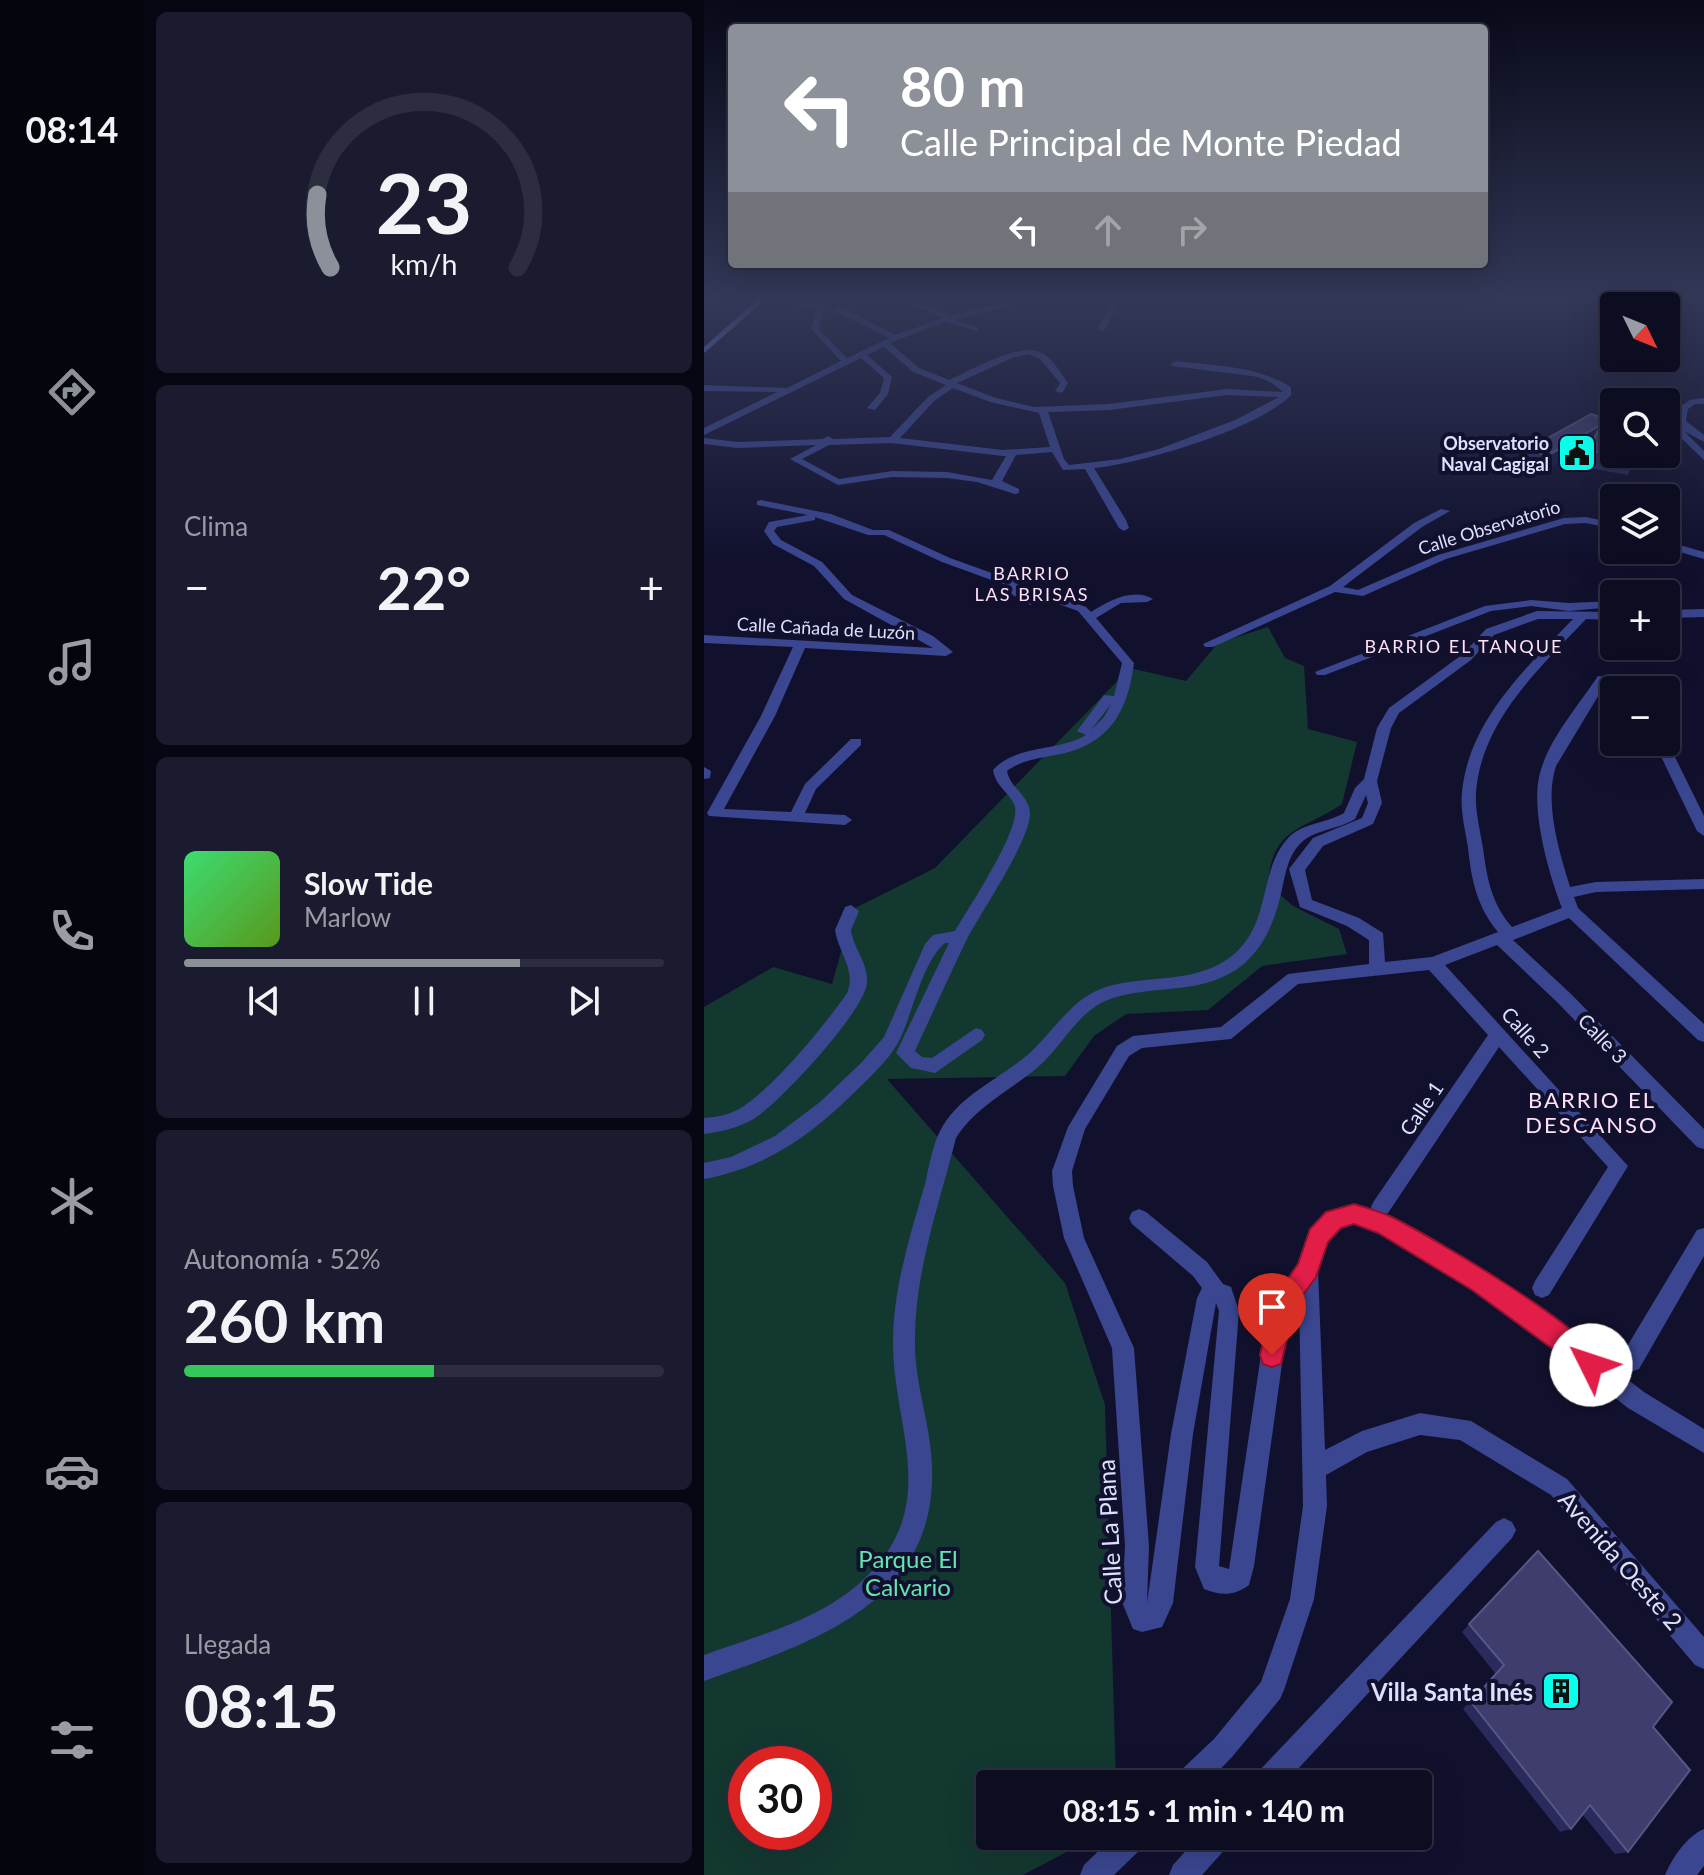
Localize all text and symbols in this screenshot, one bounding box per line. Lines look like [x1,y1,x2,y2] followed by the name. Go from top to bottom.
[900,52,1025,119] text: 80 m
[768,56,872,160] icon: left
[26,107,118,151] text: 08:14
[900,120,1402,164] text: Calle Principal de Monte Piedad
[376,152,472,252] text: 23
[1002,208,1046,252] icon: left
[1086,208,1130,252] icon: ahead
[1170,208,1214,252] icon: right
[391,247,457,281] text: km/h
[1600,292,1680,372] north arrow
[1600,292,1680,756] map controls
[44,364,100,420] icon: directions
[1600,388,1680,468] button: search
[1441,432,1549,475] place label: Observatorio Naval Cagigal
[1556,432,1598,474] public building icon: Observatorio Naval Cagigal
[1600,484,1680,564] button: layers
[1415,495,1563,559] street label: Calle Observatorio
[184,510,248,542] text: Clima
[377,551,471,623] text: 22°
[184,561,210,613] text: −
[638,561,664,613] text: +
[974,562,1090,605] district label: BARRIO LAS BRISAS
[1600,580,1680,660] button: +
[736,612,916,644] street label: Calle Cañada de Luzón
[44,634,100,690] icon: music
[1365,635,1563,657] district label: BARRIO EL TANQUE
[1600,676,1680,756] button: −
[304,865,433,901] text: Slow Tide
[304,901,391,933] text: Marlow
[44,903,100,959] icon: phone
[242,979,286,1023] icon: previous
[402,979,446,1023] icon: pause
[562,979,606,1023] icon: next
[1497,1002,1555,1062] street label: Calle 2
[1574,1008,1632,1068] street label: Calle 3
[1394,1076,1448,1140] street label: Calle 1
[1525,1086,1659,1138] district label: BARRIO EL DESCANSO
[44,1173,100,1229] icon: climate
[184,1243,381,1275] text: Autonomía · 52%
[1238,1273,1306,1355] pin
[184,1284,385,1356] text: 260 km
[1250,1285,1294,1329] icon: arrive
[1549,1323,1633,1407] position arrow
[44,1443,100,1499] icon: car
[1091,1458,1127,1606] street label: Calle La Plana
[1553,1485,1689,1635] street label: Avenida Oeste 2
[858,1544,958,1601] park label: Parque El Calvario
[184,1628,271,1660] text: Llegada
[184,1669,339,1741] text: 08:15
[1540,1670,1582,1712] building icon: Villa Santa Inés
[1370,1677,1533,1706] place label: Villa Santa Inés
[44,1712,100,1768] icon: filters
[728,1746,832,1850] speed limit sign: 30
[1063,1792,1345,1828] text: 08:15 · 1 min · 140 m

